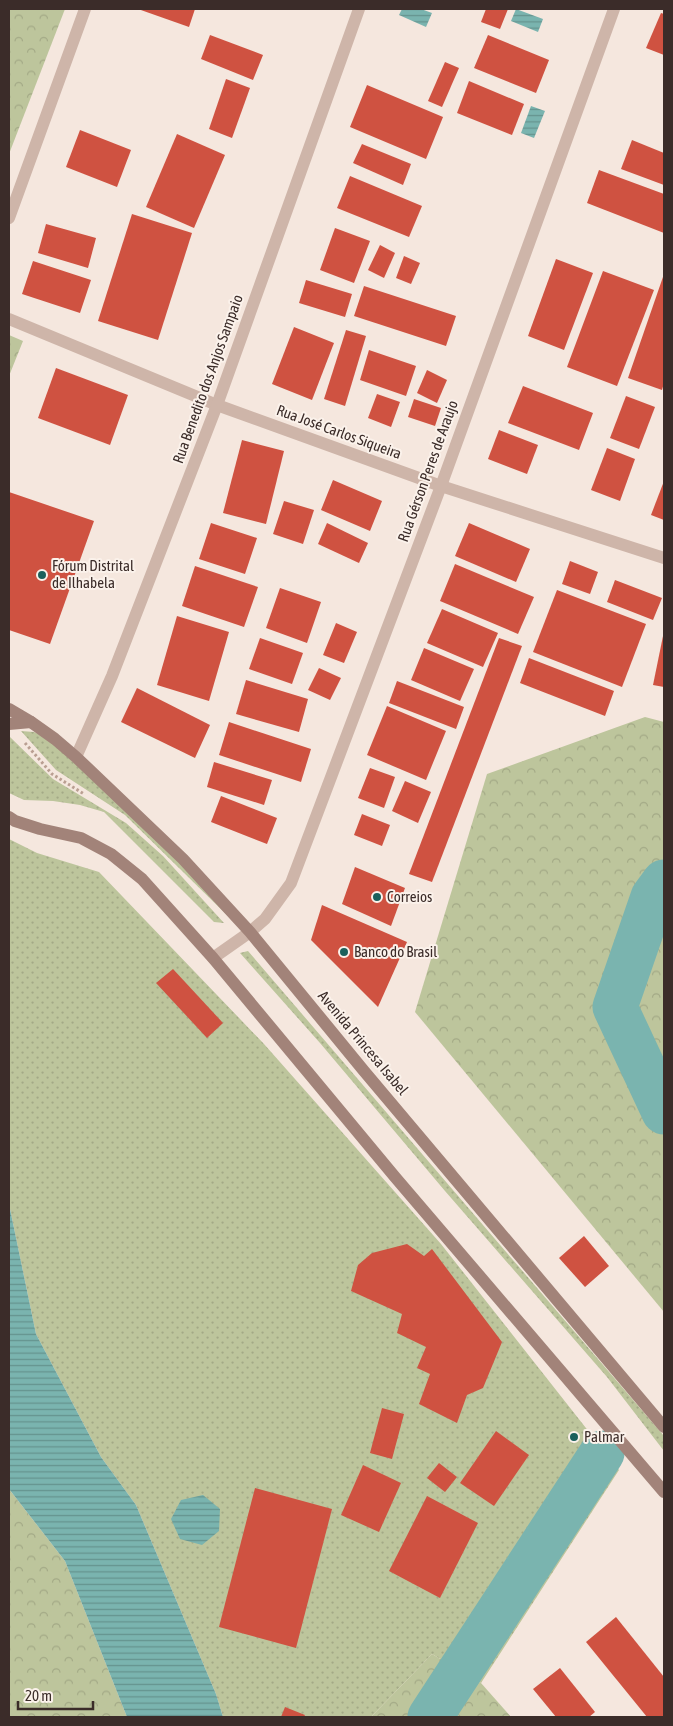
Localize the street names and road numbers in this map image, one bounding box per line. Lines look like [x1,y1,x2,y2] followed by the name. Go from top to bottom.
[169,292,246,465] street label: Rua Benedito dos Anjos Sampaio
[394,398,461,544] street label: Rua Gérson Peres de Araujo
[274,401,404,462] street label: Rua José Carlos Siqueira
[315,987,412,1098] street label: Avenida Princesa Isabel

